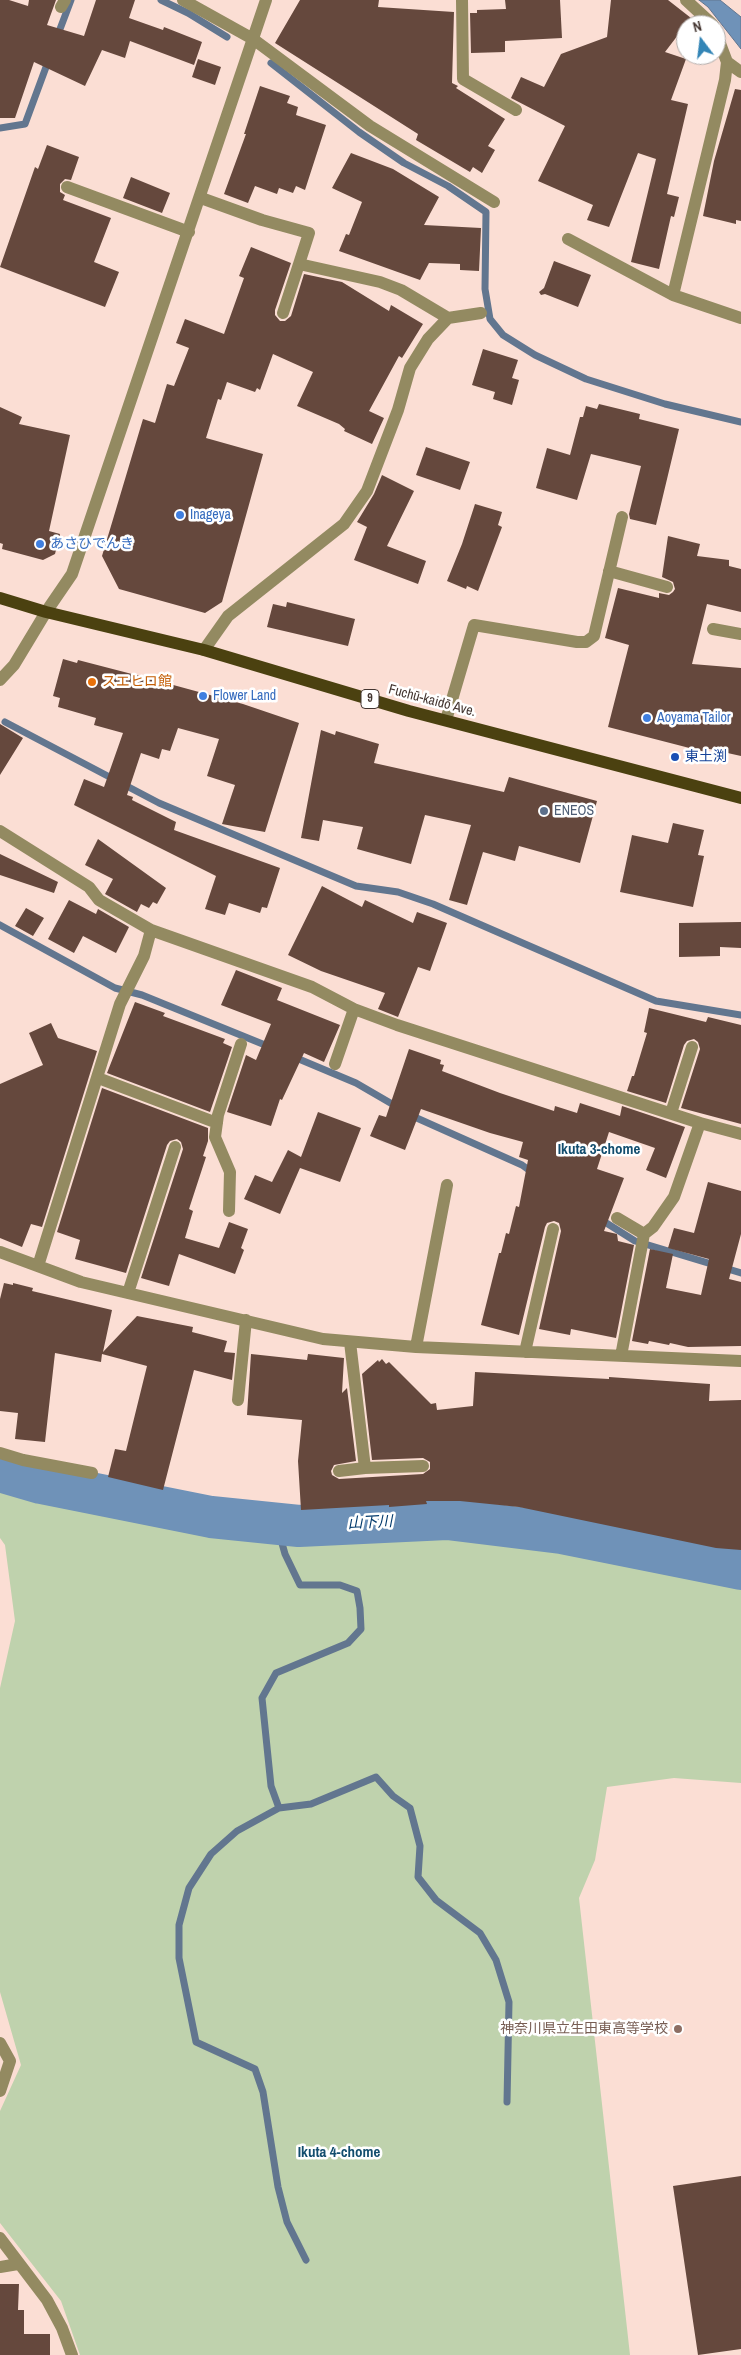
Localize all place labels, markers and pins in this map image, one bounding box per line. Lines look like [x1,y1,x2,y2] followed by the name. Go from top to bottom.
[190,507,231,523] place label: Inageya
[174,509,186,521] marker: Inageya
[50,536,134,552] place label: あさひでんき
[34,538,46,550] marker: あさひでんき
[102,674,172,690] place label: スエヒロ館
[86,676,98,688] marker: スエヒロ館
[213,688,276,704] place label: Flower Land
[197,690,209,702] marker: Flower Land
[657,710,731,726] place label: Aoyama Tailor
[641,712,653,724] marker: Aoyama Tailor
[685,749,727,765] place label: 東土渕
[669,751,681,763] marker: 東土渕
[554,803,594,819] place label: ENEOS
[538,805,550,817] marker: ENEOS
[500,2021,668,2037] place label: 神奈川県立生田東高等学校
[672,2023,684,2035] marker: 神奈川県立生田東高等学校

